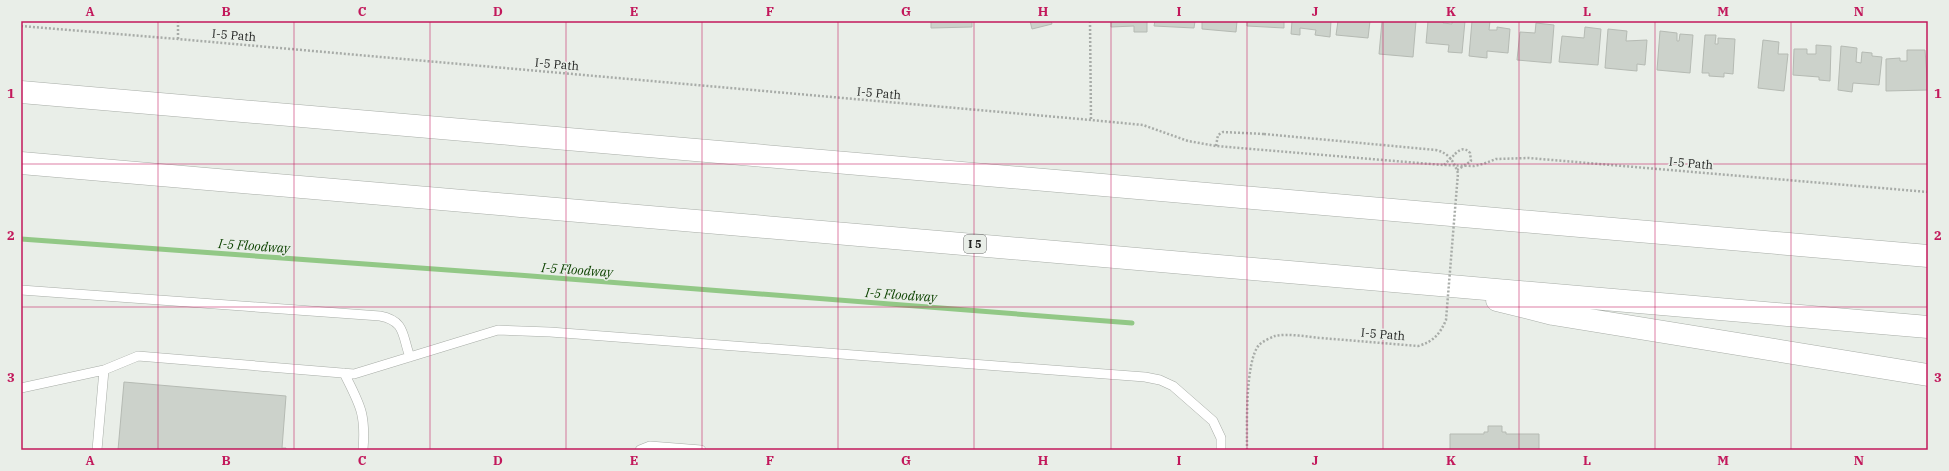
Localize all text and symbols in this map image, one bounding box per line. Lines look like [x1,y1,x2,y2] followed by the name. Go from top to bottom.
[85,3,95,20] text: A
[221,3,231,20] text: B
[358,3,367,20] text: C
[493,3,503,20] text: D
[630,3,638,20] text: E
[766,3,774,20] text: F
[901,3,911,20] text: G
[1038,3,1049,20] text: H
[1177,3,1182,20] text: I
[1312,3,1319,20] text: J
[1446,3,1456,20] text: K
[1583,3,1591,20] text: L
[1717,3,1729,20] text: M
[1854,3,1864,20] text: N
[211,26,257,44] street label: I-5 Path
[534,55,580,73] street label: I-5 Path
[856,84,902,102] street label: I-5 Path
[7,85,15,102] text: 1
[1934,85,1942,102] text: 1
[1668,154,1714,172] street label: I-5 Path
[7,227,15,244] text: 2
[1934,227,1942,244] text: 2
[217,235,291,257] water label: I-5 Floodway
[964,235,986,253] road number: I 5
[540,259,614,281] water label: I-5 Floodway
[864,284,938,306] water label: I-5 Floodway
[1360,325,1406,343] street label: I-5 Path
[7,369,15,386] text: 3
[1934,369,1942,386] text: 3
[85,452,95,469] text: A
[221,452,231,469] text: B
[358,452,367,469] text: C
[493,452,503,469] text: D
[630,452,638,469] text: E
[766,452,774,469] text: F
[901,452,911,469] text: G
[1038,452,1049,469] text: H
[1177,452,1182,469] text: I
[1312,452,1319,469] text: J
[1446,452,1456,469] text: K
[1583,452,1591,469] text: L
[1717,452,1729,469] text: M
[1854,452,1864,469] text: N

